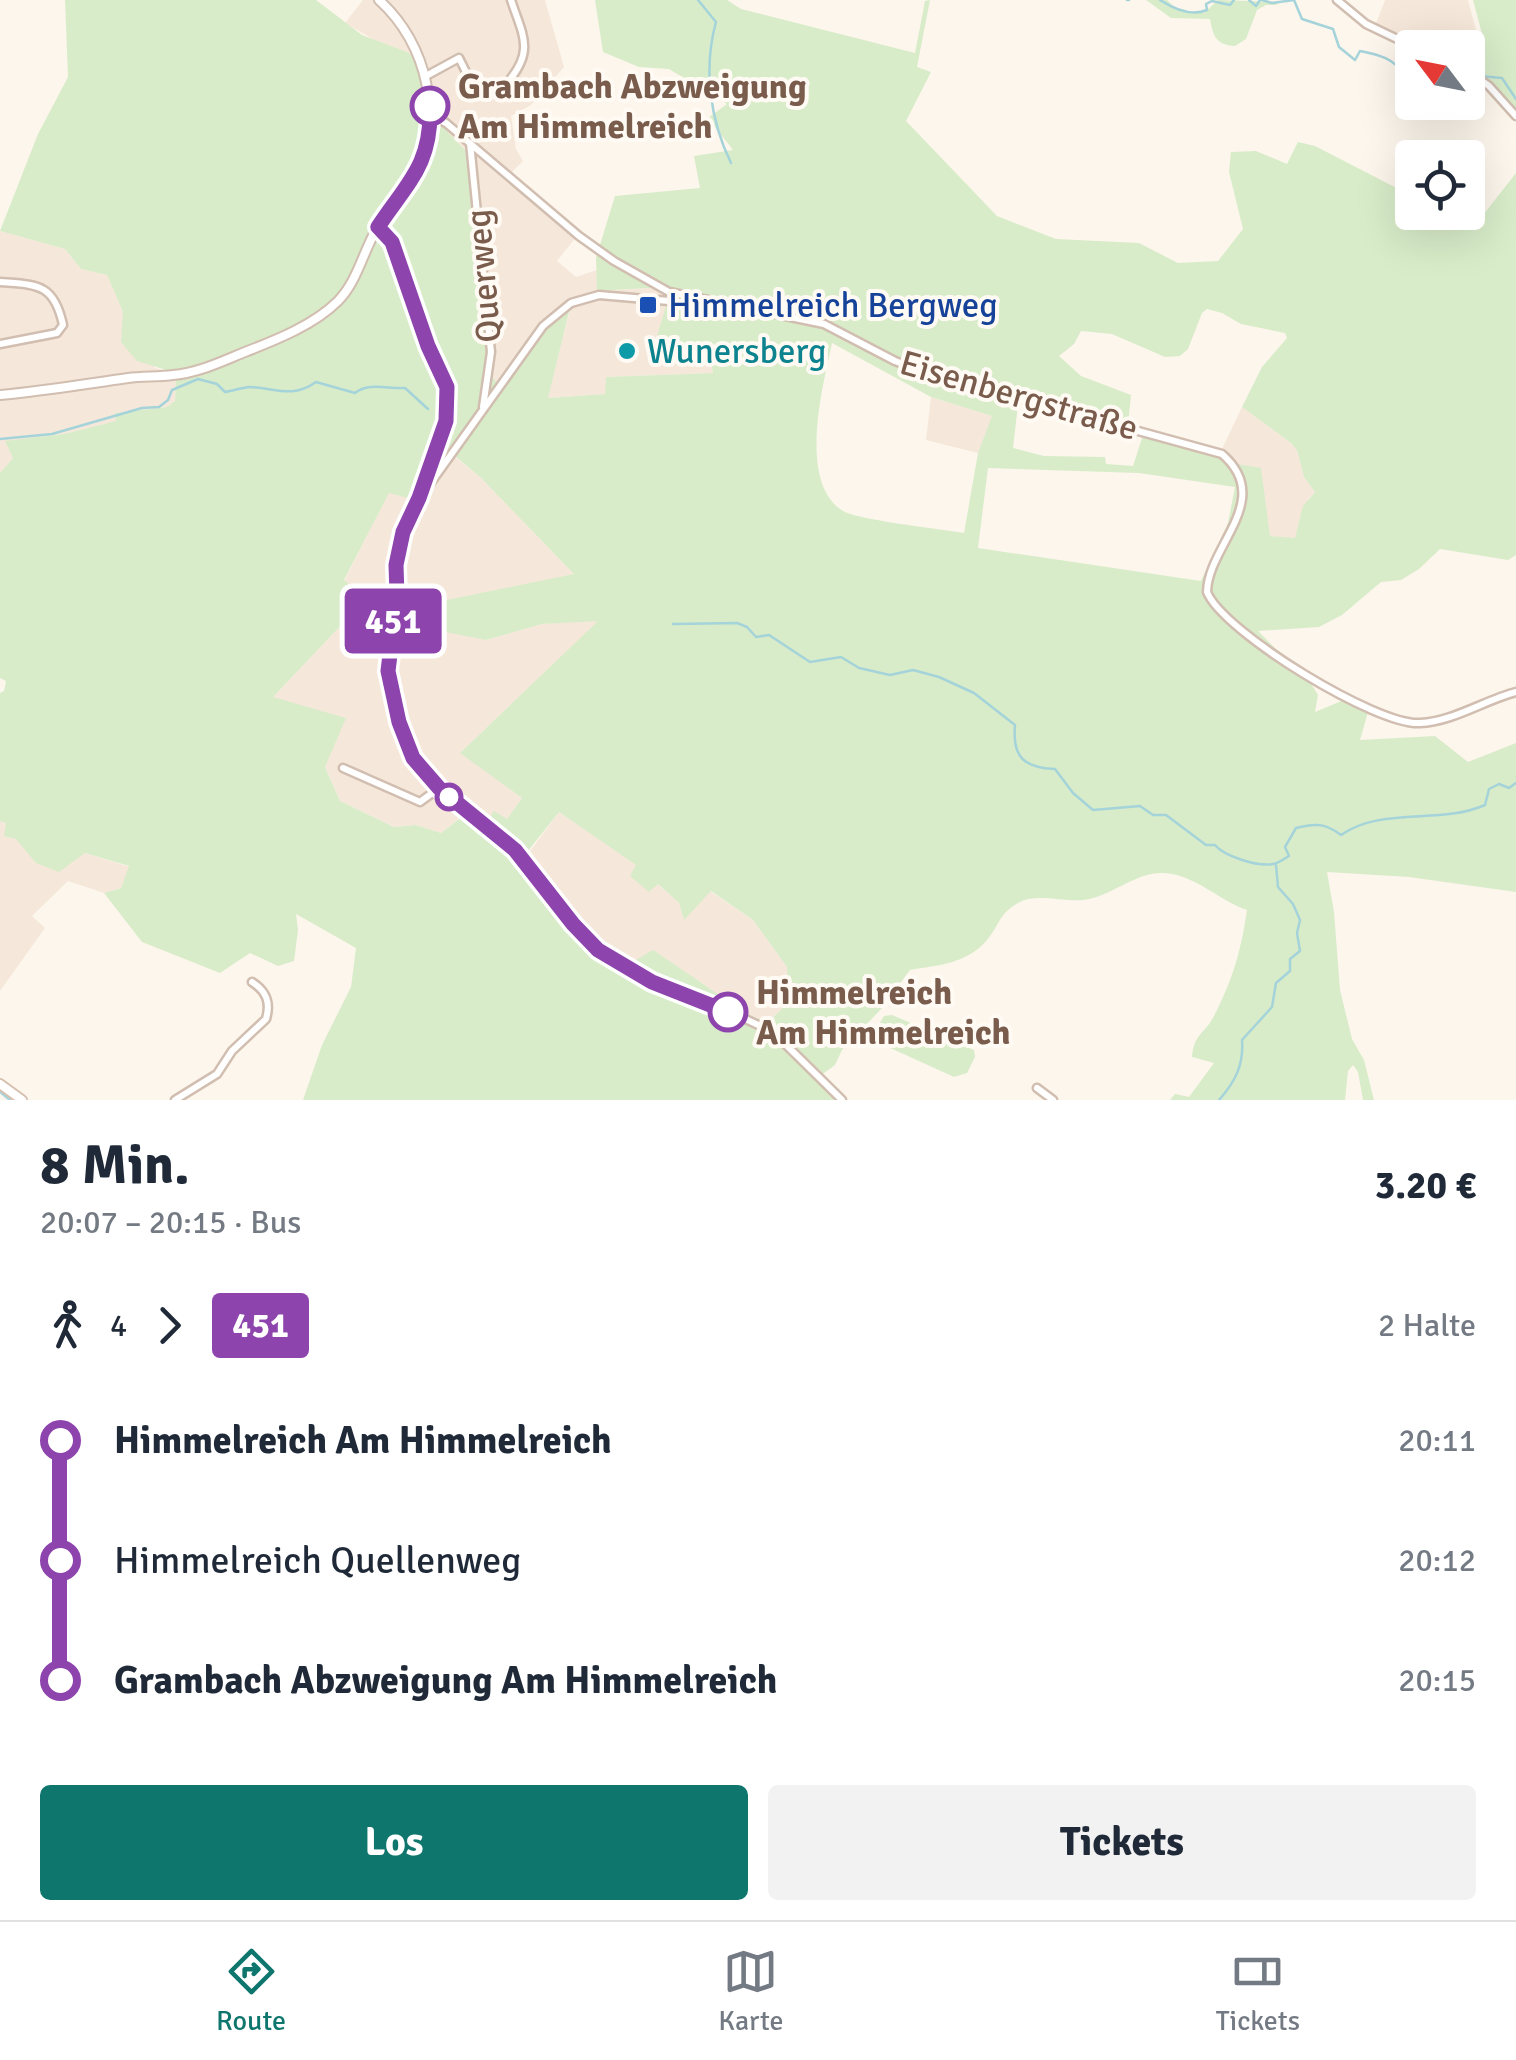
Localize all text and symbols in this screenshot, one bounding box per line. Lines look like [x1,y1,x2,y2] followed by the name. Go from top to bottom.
[1395,30,1485,120] north arrow
[1395,30,1485,230] map controls
[458,65,807,148] place label: Grambach Abzweigung Am Himmelreich
[411,87,449,125] marker: Grambach Abzweigung Am Himmelreich
[1395,140,1485,230] button: locate
[456,207,511,344] street label: Querweg
[668,284,998,327] place label: Himmelreich Bergweg
[637,294,659,316] marker: Himmelreich Bergweg
[647,330,826,373] place label: Wunersberg
[616,340,638,362] marker: Wunersberg
[895,341,1143,450] street label: Eisenbergstraße
[336,588,450,654] line badge: 451
[365,600,421,643] text: 451
[436,784,462,810] unlabelled marker
[756,971,1011,1054] place label: Himmelreich Am Himmelreich
[709,993,747,1031] marker: Himmelreich Am Himmelreich
[40,1131,190,1199] text: 8 Min.
[1375,1162,1476,1209] text: 3.20 €
[40,1203,301,1242] text: 20:07 – 20:15 · Bus
[40,1298,95,1353] icon: walk
[142,1298,197,1353] icon: forward
[232,1304,289,1347] text: 451
[110,1306,127,1345] text: 4
[1378,1306,1476,1345] text: 2 Halte
[114,1417,612,1464] text: Himmelreich Am Himmelreich
[1398,1421,1476,1460] text: 20:11
[114,1537,521,1584] text: Himmelreich Quellenweg
[1398,1541,1476,1580] text: 20:12
[114,1657,777,1704] text: Grambach Abzweigung Am Himmelreich
[1398,1661,1476,1700] text: 20:15
[40,1785,748,1900] button: Los
[768,1785,1476,1900] button: Tickets
[216,1944,286,2038] tab: Route
[718,1944,784,2038] tab: Karte
[1216,1944,1300,2038] tab: Tickets

